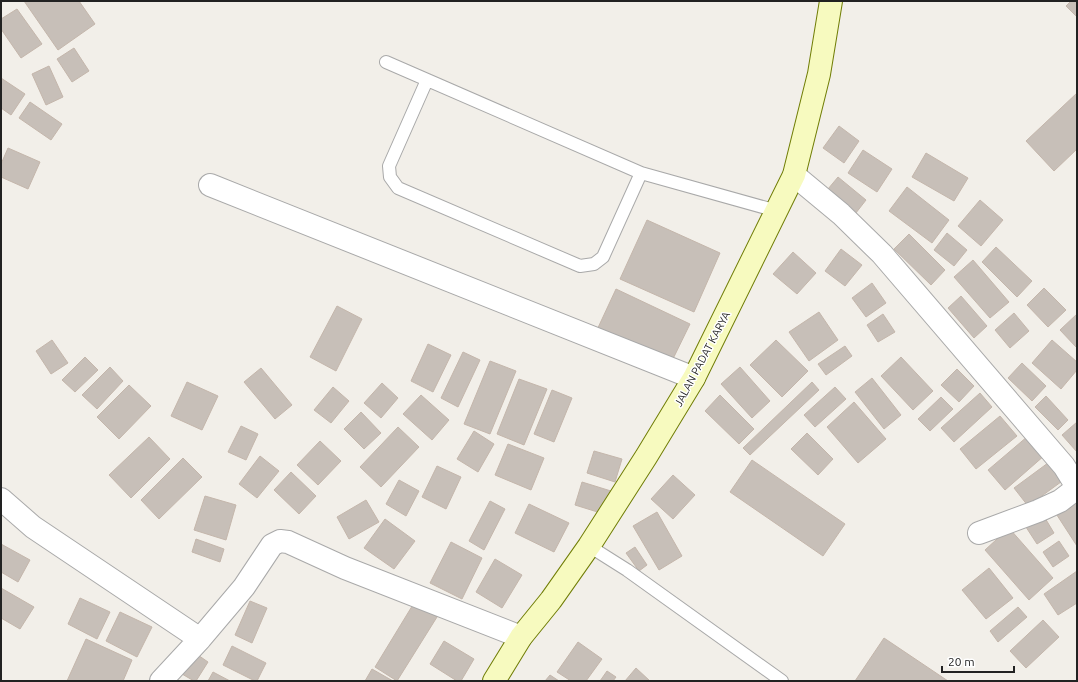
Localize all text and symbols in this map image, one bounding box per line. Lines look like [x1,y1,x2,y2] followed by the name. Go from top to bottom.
[672,309,733,409] street label: JALAN PADAT KARYA
[942,648,1014,674] scale bar
[948,655,975,668] text: 20 m

